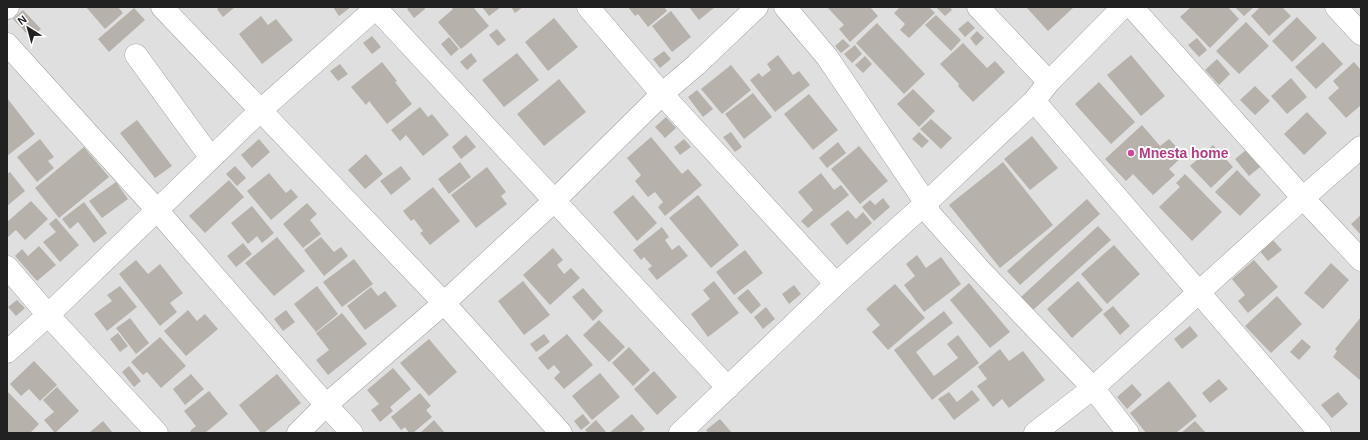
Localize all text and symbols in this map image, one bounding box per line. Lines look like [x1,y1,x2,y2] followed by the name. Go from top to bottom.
[8,8,48,48] north arrow
[15,13,29,27] text: N
[1139,145,1229,161] place label: Mnesta home
[1126,148,1136,158] marker: Mnesta home

